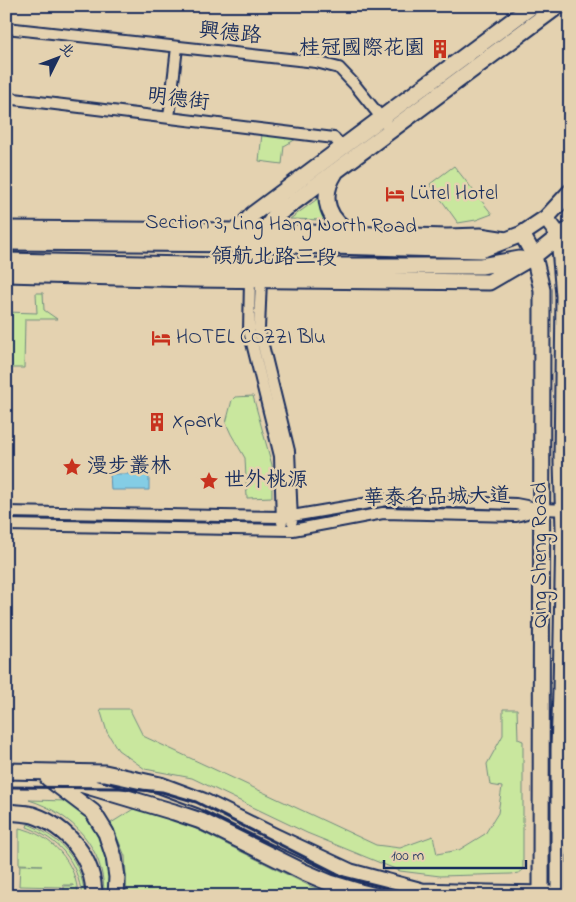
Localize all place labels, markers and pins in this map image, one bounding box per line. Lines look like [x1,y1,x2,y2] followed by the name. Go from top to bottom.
[299,34,425,64] place label: 桂冠國際花園
[429,38,451,60] building icon: 桂冠國際花園
[410,179,498,209] place label: Lütel Hotel
[384,183,406,205] hotel icon: Lütel Hotel
[176,323,326,353] place label: HOTEL COZZI Blu
[150,327,172,349] hotel icon: HOTEL COZZI Blu
[172,407,223,437] place label: Xpark
[146,411,168,433] building icon: Xpark
[87,452,171,482] place label: 漫步叢林
[61,456,83,478] place icon: 漫步叢林
[224,466,308,496] place label: 世外桃源
[198,470,220,492] place icon: 世外桃源

